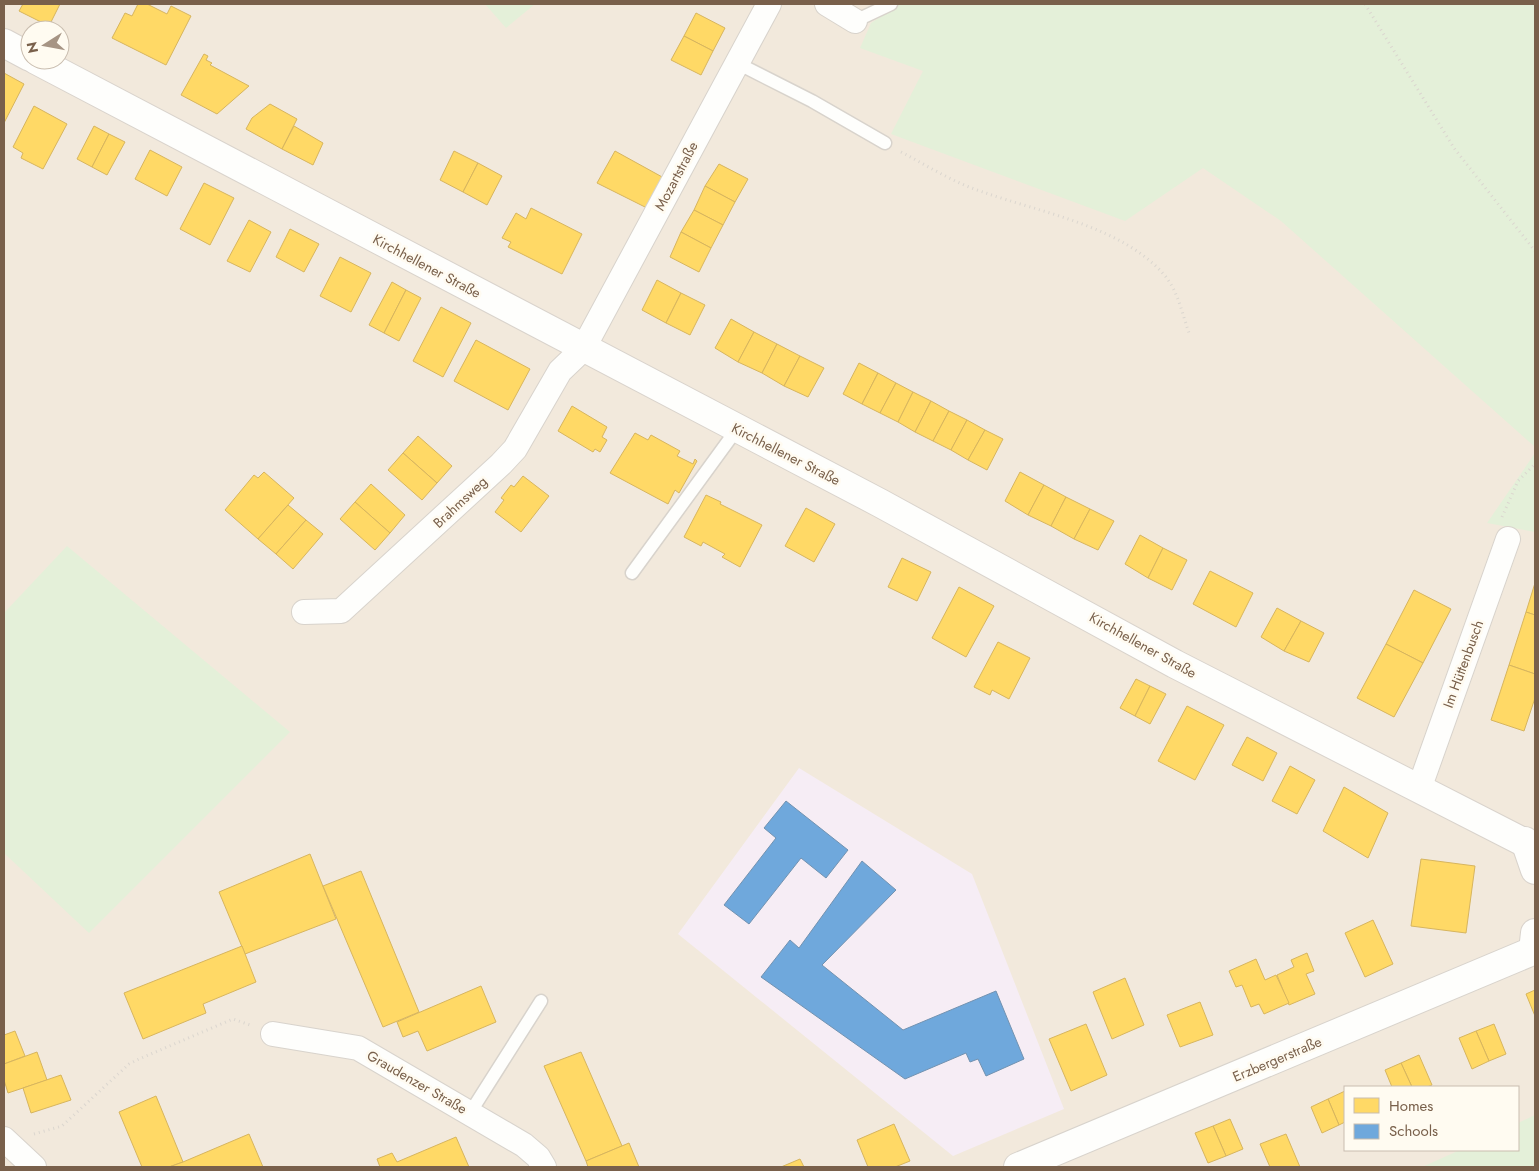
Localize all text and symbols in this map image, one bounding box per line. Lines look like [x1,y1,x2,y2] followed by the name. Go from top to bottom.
[20,20,70,70] north arrow
[21,40,43,55] text: N
[649,138,703,214] street label: Mozartstraße
[369,229,485,303] street label: Kirchhellener Straße
[728,418,844,490] street label: Kirchhellener Straße
[428,472,492,532] street label: Brahmsweg
[1086,607,1200,683] street label: Kirchhellener Straße
[1438,617,1488,711] street label: Im Hüttenbusch
[1229,1031,1325,1087] street label: Erzbergerstraße
[363,1045,471,1119] street label: Graudenzer Straße
[1344,1086,1519,1151] legend
[1389,1095,1433,1117] text: Homes
[1389,1120,1438,1142] text: Schools

